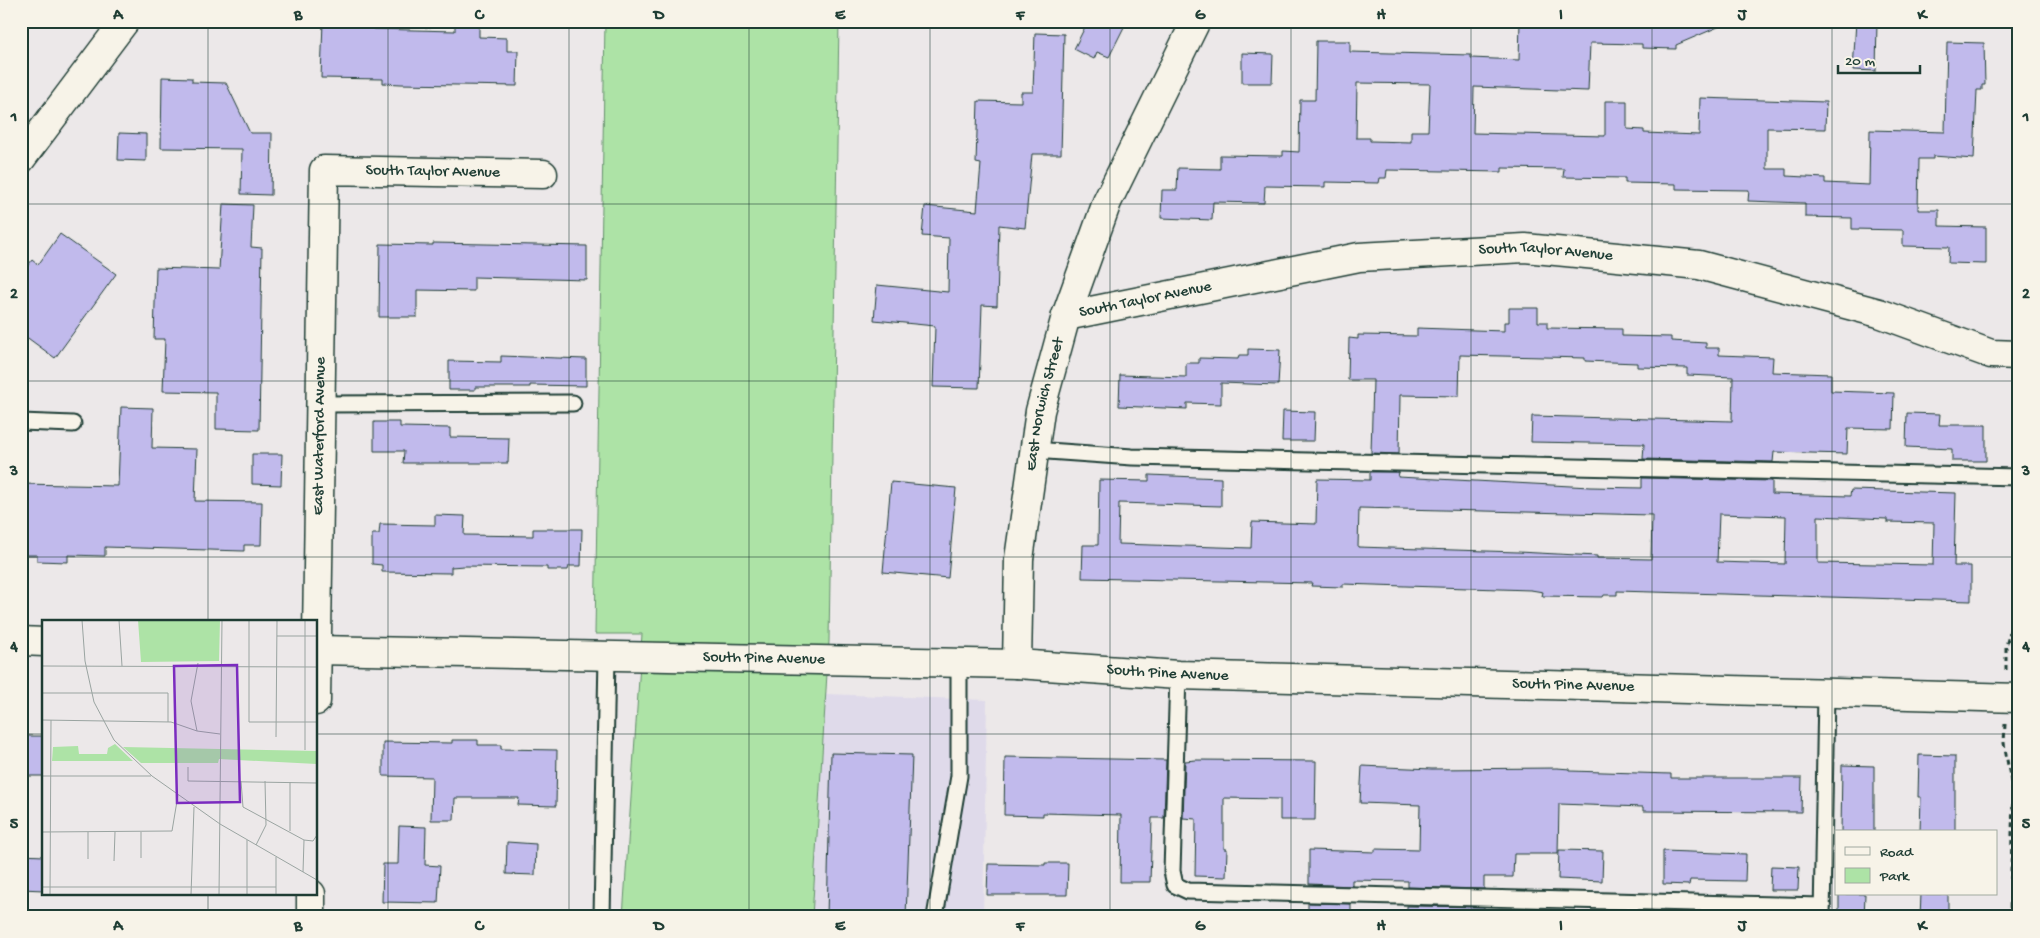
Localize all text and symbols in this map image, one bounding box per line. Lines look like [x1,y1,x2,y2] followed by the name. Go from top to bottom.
[112,7,124,26] text: A
[293,7,303,26] text: B
[474,7,485,26] text: C
[652,7,665,26] text: D
[835,7,846,26] text: E
[1015,7,1026,26] text: F
[1195,7,1206,26] text: G
[1376,7,1386,26] text: H
[1559,7,1563,26] text: I
[1737,7,1748,26] text: J
[1917,7,1929,26] text: K
[1838,42,1920,74] scale bar
[1845,53,1875,71] text: 20 m
[10,109,17,128] text: 1
[2022,109,2029,128] text: 1
[365,161,501,183] street label: South Taylor Avenue
[1478,238,1614,266] street label: South Taylor Avenue
[1078,277,1214,323] street label: South Taylor Avenue
[10,286,18,305] text: 2
[2022,286,2030,305] text: 2
[1022,334,1069,472] street label: East Norwich Street
[309,356,331,515] street label: East Waterford Avenue
[9,463,18,482] text: 3
[2021,463,2030,482] text: 3
[42,620,318,896] inset map
[9,639,18,658] text: 4
[2021,639,2030,658] text: 4
[703,648,826,670] street label: South Pine Avenue
[1106,661,1230,686] street label: South Pine Avenue
[1512,675,1635,697] street label: South Pine Avenue
[10,816,19,835] text: 5
[2022,816,2031,835] text: 5
[1835,830,1998,896] legend
[1880,844,1914,862] text: Road
[1879,868,1910,886] text: Park
[112,918,124,937] text: A
[293,918,303,937] text: B
[474,918,485,937] text: C
[652,918,665,937] text: D
[835,918,846,937] text: E
[1015,918,1026,937] text: F
[1195,918,1206,937] text: G
[1376,918,1386,937] text: H
[1559,918,1563,937] text: I
[1737,918,1748,937] text: J
[1917,918,1929,937] text: K

